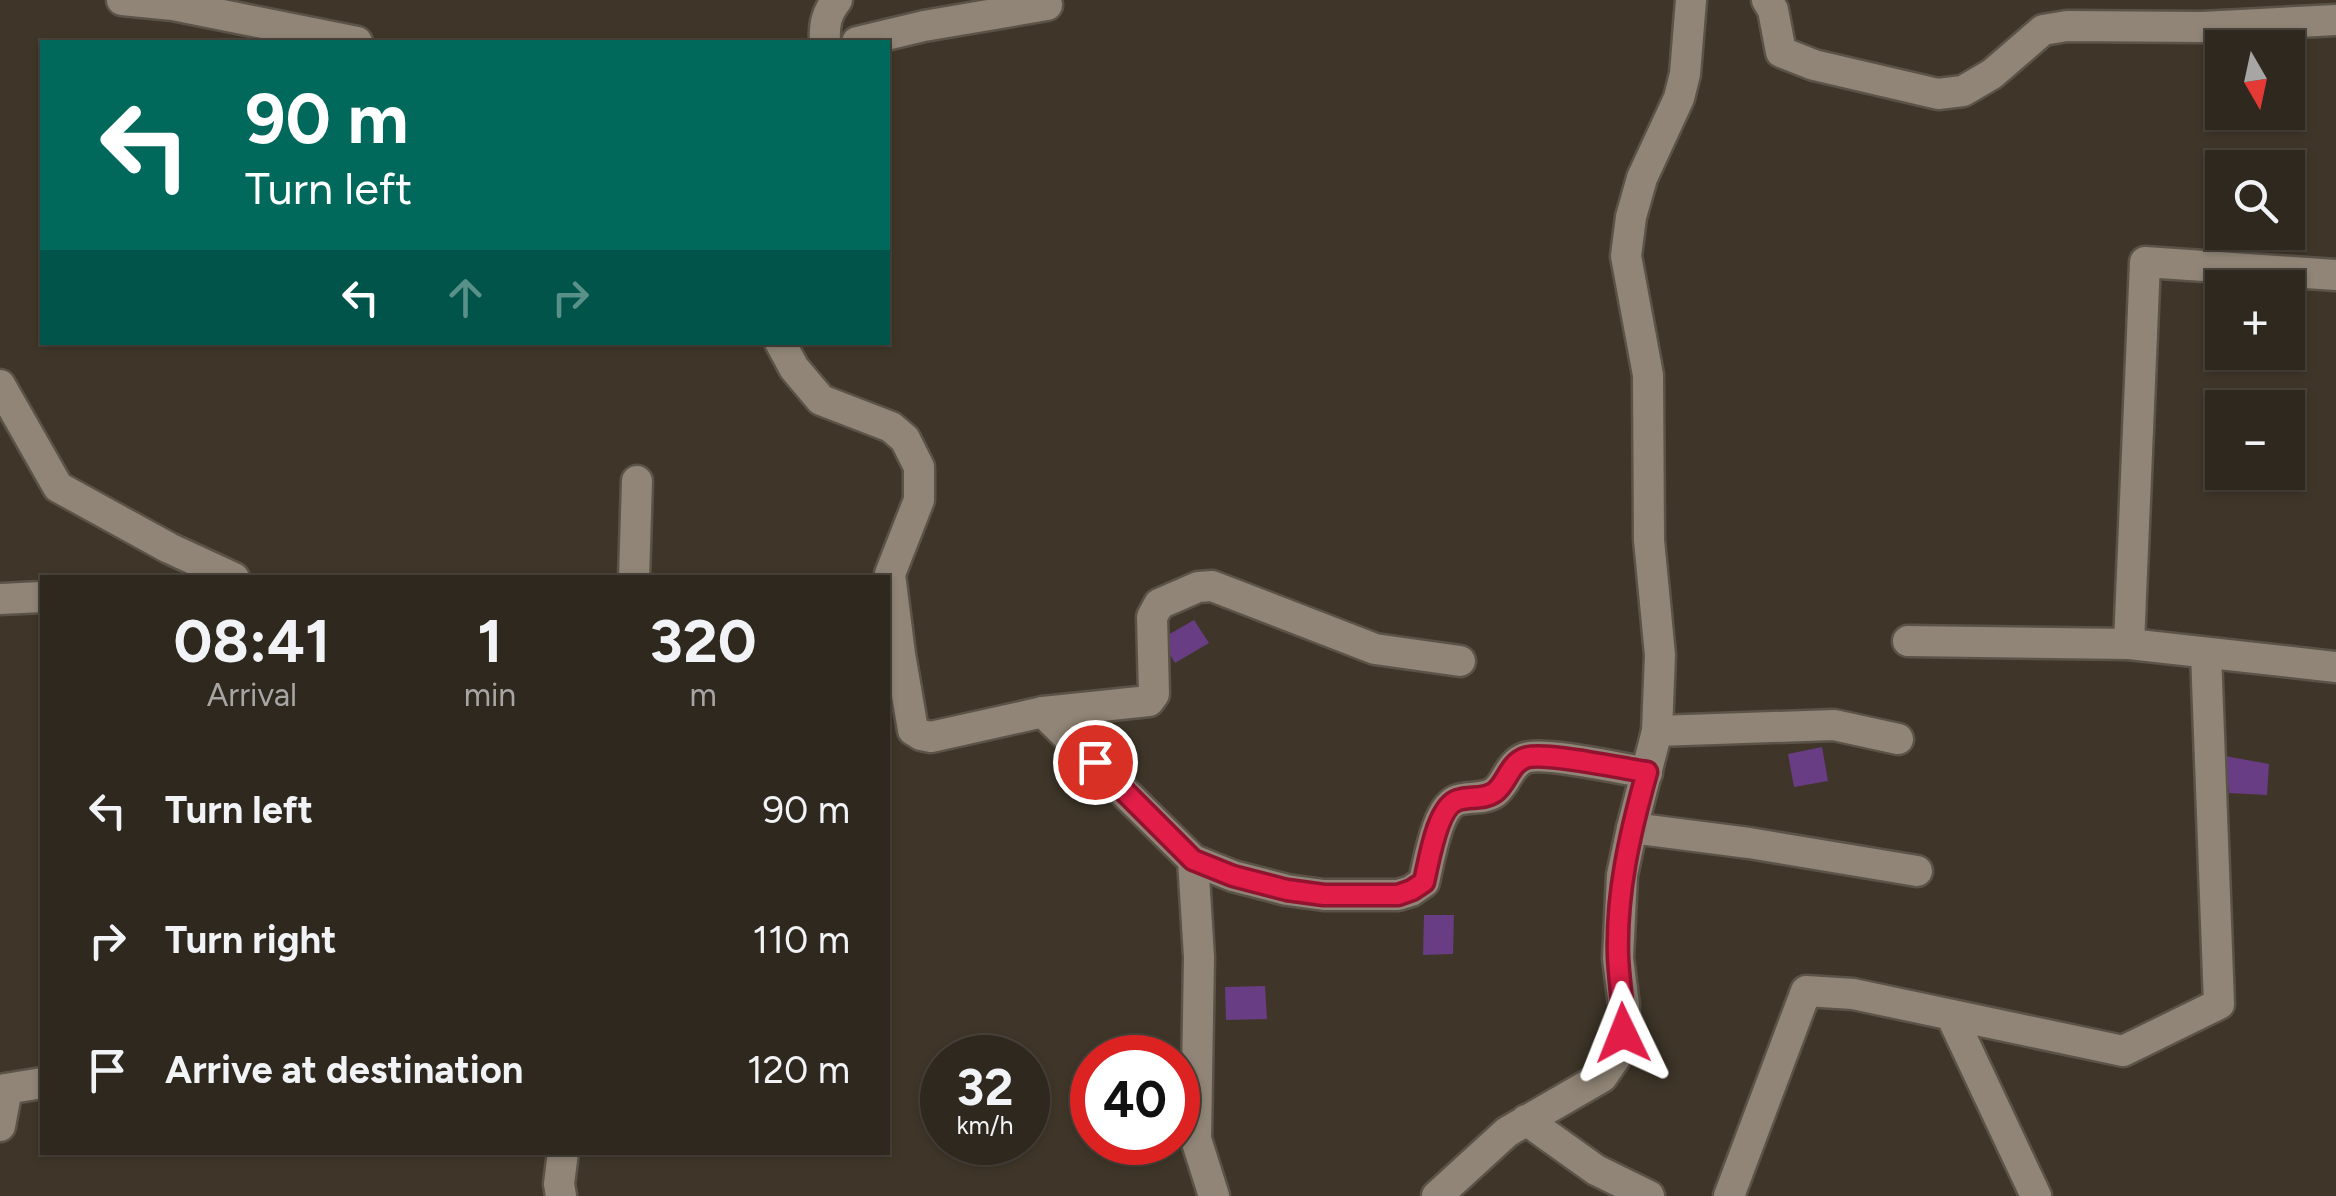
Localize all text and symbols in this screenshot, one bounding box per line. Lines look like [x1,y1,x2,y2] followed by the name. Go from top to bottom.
[2205,30,2305,130] north arrow
[2205,30,2305,490] map controls
[245,76,409,161] text: 90 m
[80,80,210,210] icon: left
[2205,150,2305,250] button: search
[245,161,412,215] text: Turn left
[333,270,388,325] icon: left
[438,270,493,325] icon: ahead
[543,270,598,325] icon: right
[2205,270,2305,370] button: +
[2205,390,2305,490] button: −
[173,605,330,677] text: 08:41
[477,605,503,677] text: 1
[650,605,757,677] text: 320
[207,676,297,714] text: Arrival
[464,676,516,714] text: min
[689,676,717,714] text: m
[1053,720,1138,805] pin
[1068,735,1123,790] icon: arrive
[80,783,135,838] icon: left
[165,787,313,833] text: Turn left
[762,787,850,833] text: 90 m
[80,913,135,968] icon: right
[165,917,337,963] text: Turn right
[753,917,850,963] text: 110 m
[1571,981,1675,1085] position arrow
[1070,1035,1200,1165] speed limit sign: 40
[80,1043,135,1098] icon: arrive
[165,1047,523,1093] text: Arrive at destination
[747,1047,850,1093] text: 120 m
[957,1057,1013,1118] text: 32
[956,1110,1014,1140] text: km/h

